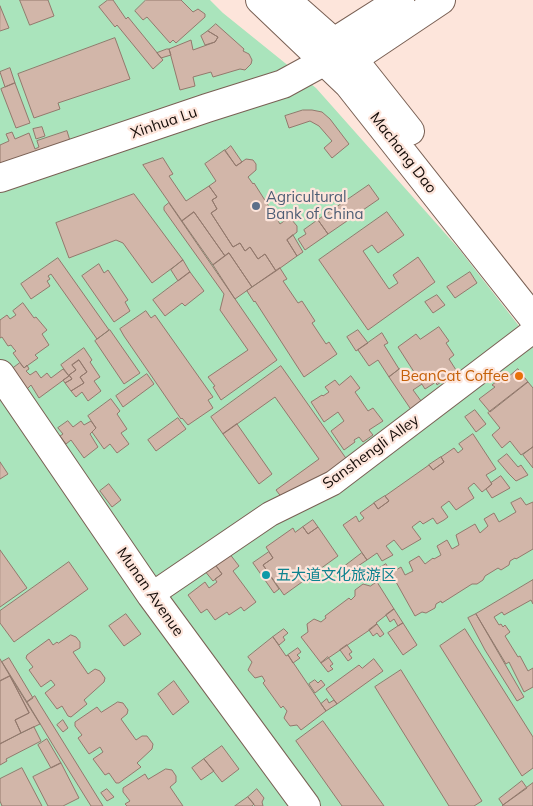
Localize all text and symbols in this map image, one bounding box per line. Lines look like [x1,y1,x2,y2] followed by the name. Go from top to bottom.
[128,103,200,143] street label: Xinhua Lu
[366,109,440,197] street label: Machang Dao
[266,188,364,223] place label: Agricultural Bank of China
[250,200,262,212] marker: Agricultural Bank of China
[400,367,509,385] place label: BeanCat Coffee
[513,370,525,382] marker: BeanCat Coffee
[319,411,423,493] street label: Sanshengli Alley
[113,544,187,640] street label: Munan Avenue
[276,566,396,584] place label: 五大道文化旅游区
[260,569,272,581] marker: 五大道文化旅游区

